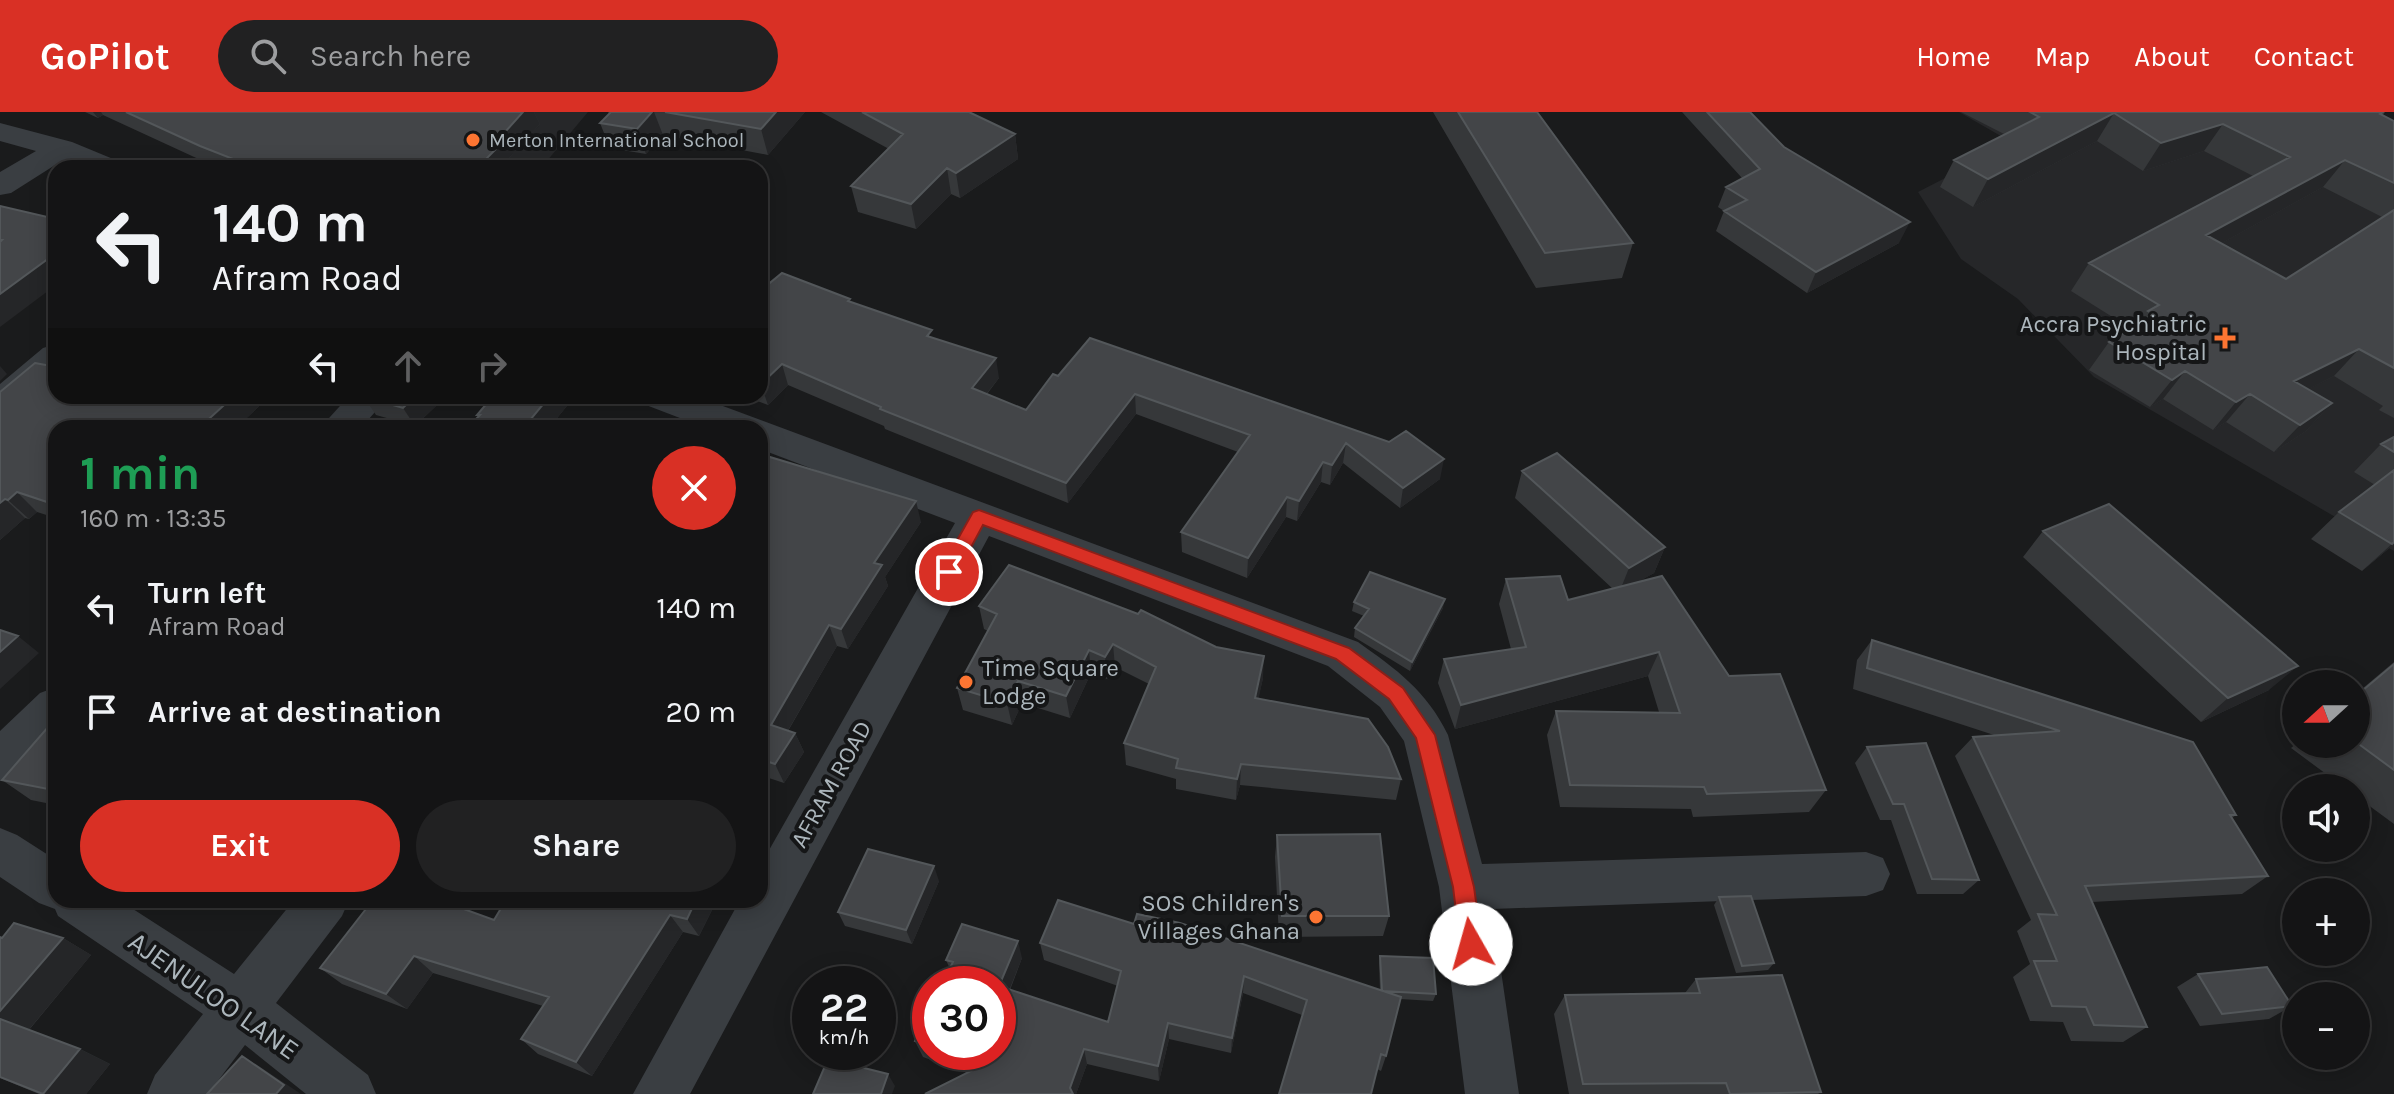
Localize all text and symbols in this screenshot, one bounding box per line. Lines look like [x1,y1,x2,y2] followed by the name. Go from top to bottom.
[218,20,778,92] search box
[40,34,170,79] text: GoPilot
[246,34,290,78] icon: search
[310,38,471,74] text: Search here
[1916,40,1991,73] text: Home
[2035,40,2090,73] text: Map
[2134,40,2210,73] text: About
[2254,40,2354,73] text: Contact
[489,129,744,152] place label: Merton International School
[464,131,482,149] marker: Merton International School
[212,190,368,255] text: 140 m
[80,192,184,296] icon: left
[212,257,403,299] text: Afram Road
[2020,310,2207,366] place label: Accra Psychiatric Hospital
[2214,327,2236,349] marker: Accra Psychiatric Hospital
[302,344,346,388] icon: left
[386,344,430,388] icon: ahead
[470,344,514,388] icon: right
[80,445,200,501] text: 1 min
[652,446,736,530] button: close
[80,503,226,534] text: 160 m · 13:35
[915,538,983,606] pin
[927,550,971,594] icon: arrive
[148,575,266,611] text: Turn left
[80,586,124,630] icon: left
[656,590,736,626] text: 140 m
[148,611,286,642] text: Afram Road
[982,654,1119,710] place label: Time Square Lodge
[2282,670,2370,758] north arrow
[2282,670,2370,1070] map controls
[957,673,975,691] marker: Time Square Lodge
[80,690,124,734] icon: arrive
[148,694,442,730] text: Arrive at destination
[666,694,736,730] text: 20 m
[785,716,877,852] street label: AFRAM ROAD
[2282,774,2370,862] button: sound
[80,800,400,892] button: Exit
[416,800,736,892] button: Share
[2282,878,2370,966] button: +
[1138,889,1300,945] place label: SOS Children's Villages Ghana
[1429,902,1513,986] position arrow
[1307,908,1325,926] marker: SOS Children's Villages Ghana
[122,924,305,1066] street label: AJENULOO LANE
[912,966,1016,1070] speed limit sign: 30
[2282,982,2370,1070] button: −
[820,984,868,1031] text: 22
[819,1026,869,1049] text: km/h

